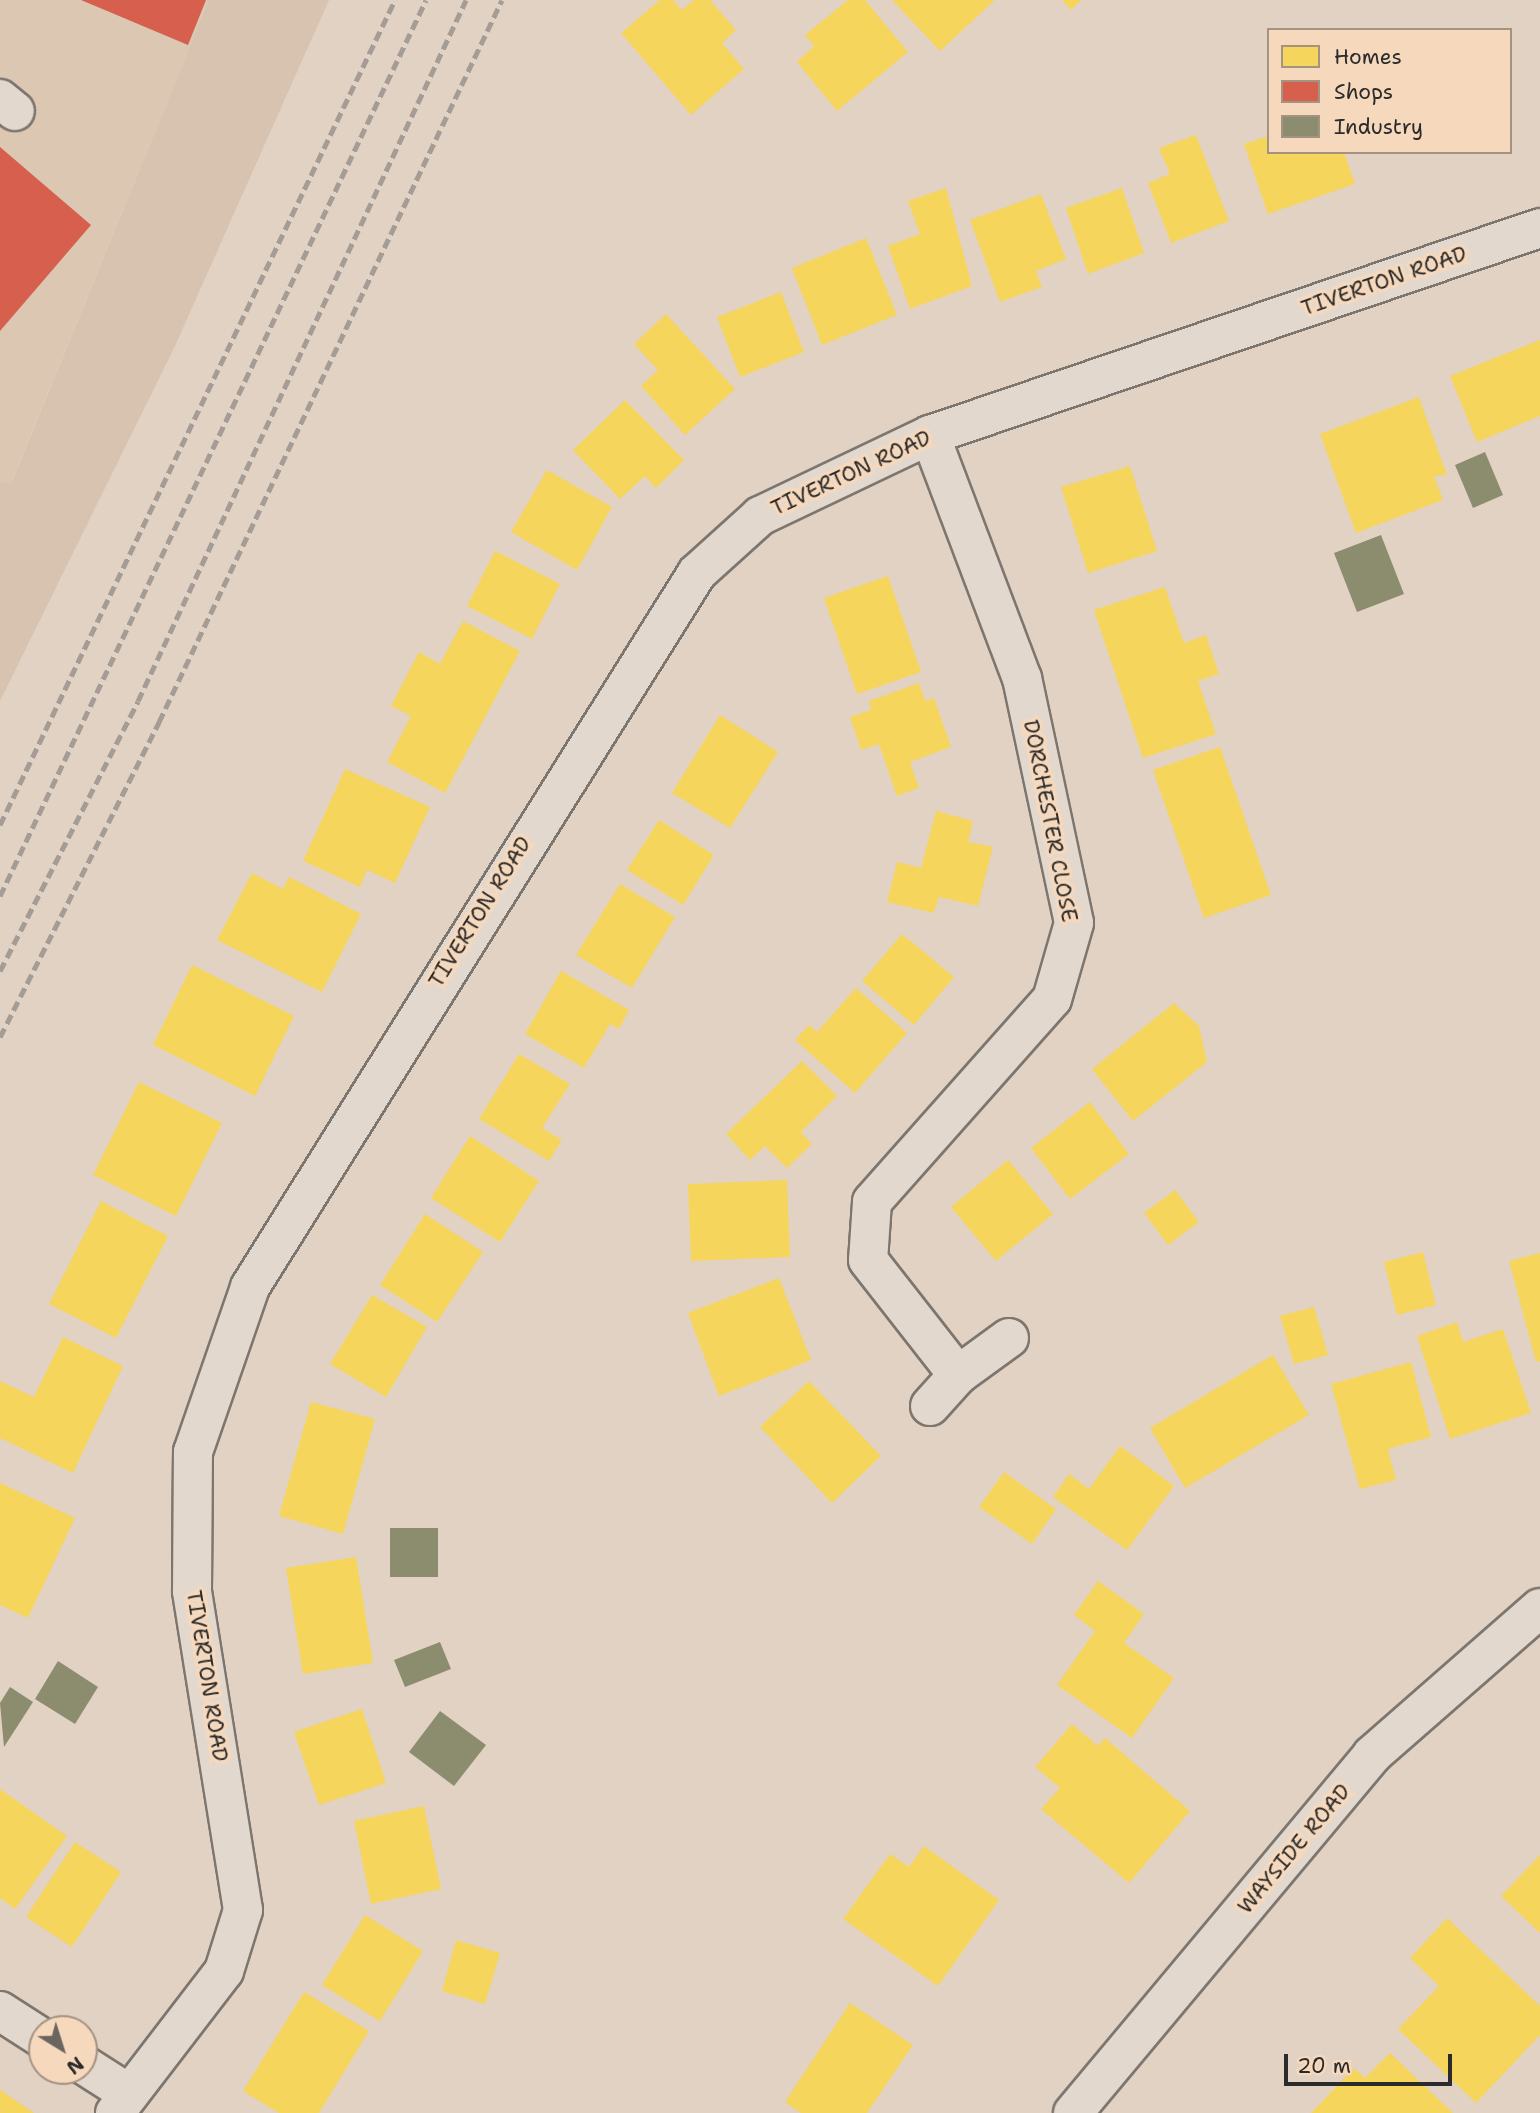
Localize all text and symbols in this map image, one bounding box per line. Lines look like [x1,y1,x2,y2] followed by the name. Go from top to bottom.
[1267,28,1512,154] legend
[1334,43,1402,71] text: Homes
[1334,78,1393,106] text: Shops
[1334,113,1423,141] text: Industry
[1298,241,1470,321] street label: TIVERTON ROAD
[767,425,935,521] street label: TIVERTON ROAD
[1018,718,1082,924] street label: DORCHESTER CLOSE
[423,832,537,992] street label: TIVERTON ROAD
[181,1588,233,1764] street label: TIVERTON ROAD
[1232,1779,1356,1919] street label: WAYSIDE ROAD
[28,2015,98,2085] north arrow
[1288,2039,1456,2084] scale bar
[61,2051,89,2080] text: N
[1297,2052,1351,2080] text: 20 m

